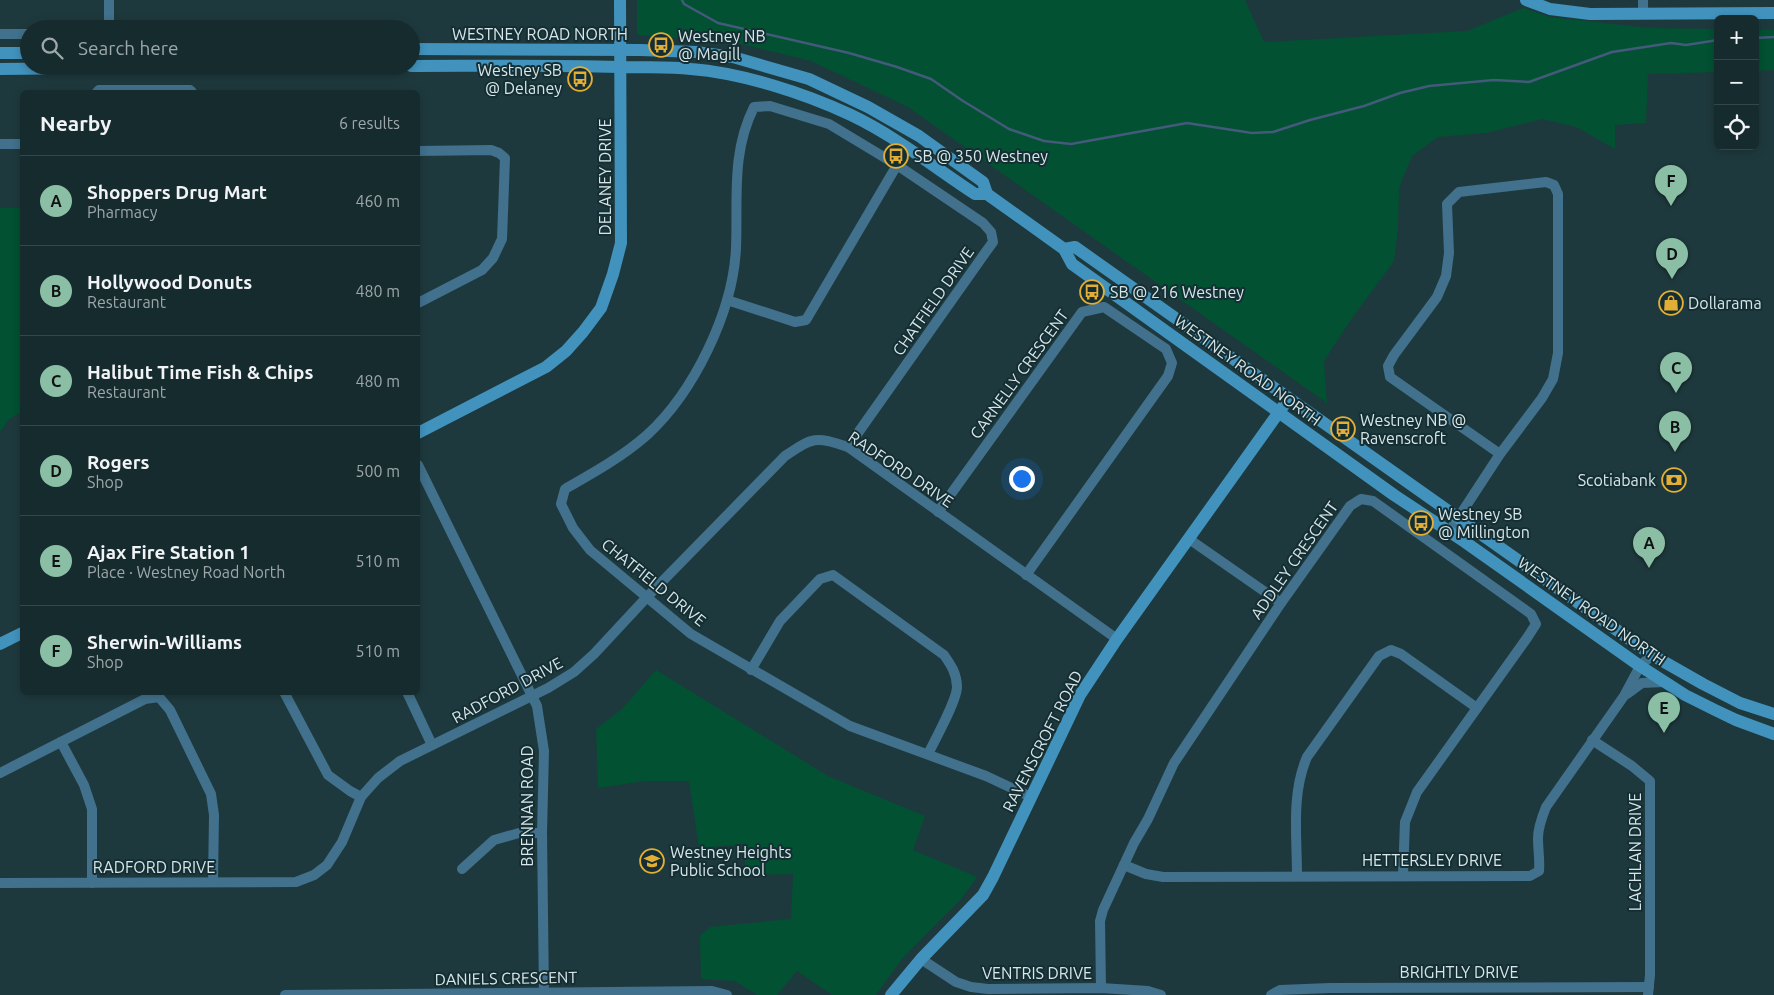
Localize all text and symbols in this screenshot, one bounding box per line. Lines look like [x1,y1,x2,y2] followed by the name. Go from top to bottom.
[1714,15,1759,150] map controls
[1714,15,1759,60] button: +
[20,20,420,75] search box
[452,25,628,43] street label: WESTNEY ROAD NORTH
[678,27,766,63] place label: Westney NB @ Magill
[648,32,674,58] bus stop icon: Westney NB @ Magill
[38,34,66,62] icon: search
[78,37,178,59] text: Search here
[1714,60,1759,105] button: −
[477,61,562,97] place label: Westney SB @ Delaney
[567,66,593,92] bus stop icon: Westney SB @ Delaney
[1714,105,1759,150] button: locate
[40,111,111,135] text: Nearby
[339,114,400,132] text: 6 results
[596,118,614,236] street label: DELANEY DRIVE
[883,143,909,169] bus stop icon: SB @ 350 Westney
[914,147,1048,165] place label: SB @ 350 Westney
[1655,165,1687,206] pin: F
[87,181,267,203] text: Shoppers Drug Mart
[50,192,62,210] text: A
[355,192,400,210] text: 460 m
[87,203,157,221] text: Pharmacy
[1656,238,1688,279] pin: D
[889,243,977,359] street label: CHATFIELD DRIVE
[87,271,252,293] text: Hollywood Donuts
[1079,279,1105,305] bus stop icon: SB @ 216 Westney
[51,282,61,300] text: B
[355,282,400,300] text: 480 m
[1110,283,1244,301] place label: SB @ 216 Westney
[1658,290,1684,316] shop icon: Dollarama
[87,293,166,311] text: Restaurant
[1688,294,1762,312] place label: Dollarama
[966,306,1072,442] street label: CARNELLY CRESCENT
[1172,311,1324,429] street label: WESTNEY ROAD NORTH
[1660,352,1692,393] pin: C
[87,361,313,383] text: Halibut Time Fish & Chips
[51,372,61,390] text: C
[355,372,400,390] text: 480 m
[87,383,166,401] text: Restaurant
[1360,411,1466,447] place label: Westney NB @ Ravenscroft
[1659,411,1691,452] pin: B
[1330,416,1356,442] bus stop icon: Westney NB @ Ravenscroft
[845,427,957,511] street label: RADFORD DRIVE
[87,451,149,473] text: Rogers
[50,462,62,480] text: D
[355,462,400,480] text: 500 m
[1009,466,1035,492] your location
[1661,467,1687,493] bank icon: Scotiabank
[1578,471,1656,489] place label: Scotiabank
[87,473,123,491] text: Shop
[1247,498,1341,622] street label: ADDLEY CRESCENT
[1438,505,1530,541] place label: Westney SB @ Millington
[1408,510,1434,536] bus stop icon: Westney SB @ Millington
[1633,527,1665,568] pin: A
[598,535,710,629] street label: CHATFIELD DRIVE
[87,541,250,563] text: Ajax Fire Station 1
[51,552,61,570] text: E
[355,552,400,570] text: 510 m
[1515,553,1669,669] street label: WESTNEY ROAD NORTH
[87,563,285,581] text: Place · Westney Road North
[87,631,242,653] text: Sherwin-Williams
[52,642,61,660] text: F
[355,642,400,660] text: 510 m
[87,653,123,671] text: Shop
[449,653,565,727] street label: RADFORD DRIVE
[999,667,1085,815] street label: RAVENSCROFT ROAD
[1648,692,1680,733] pin: E
[518,745,536,867] street label: BRENNAN ROAD
[1626,793,1644,911] street label: LACHLAN DRIVE
[670,843,791,879] place label: Westney Heights Public School
[639,848,665,874] school or university icon: Westney Heights Public School
[1362,851,1502,869] street label: HETTERSLEY DRIVE
[93,858,215,876] street label: RADFORD DRIVE
[1400,963,1518,981] street label: BRIGHTLY DRIVE
[982,964,1092,982] street label: VENTRIS DRIVE
[434,968,578,988] street label: DANIELS CRESCENT

